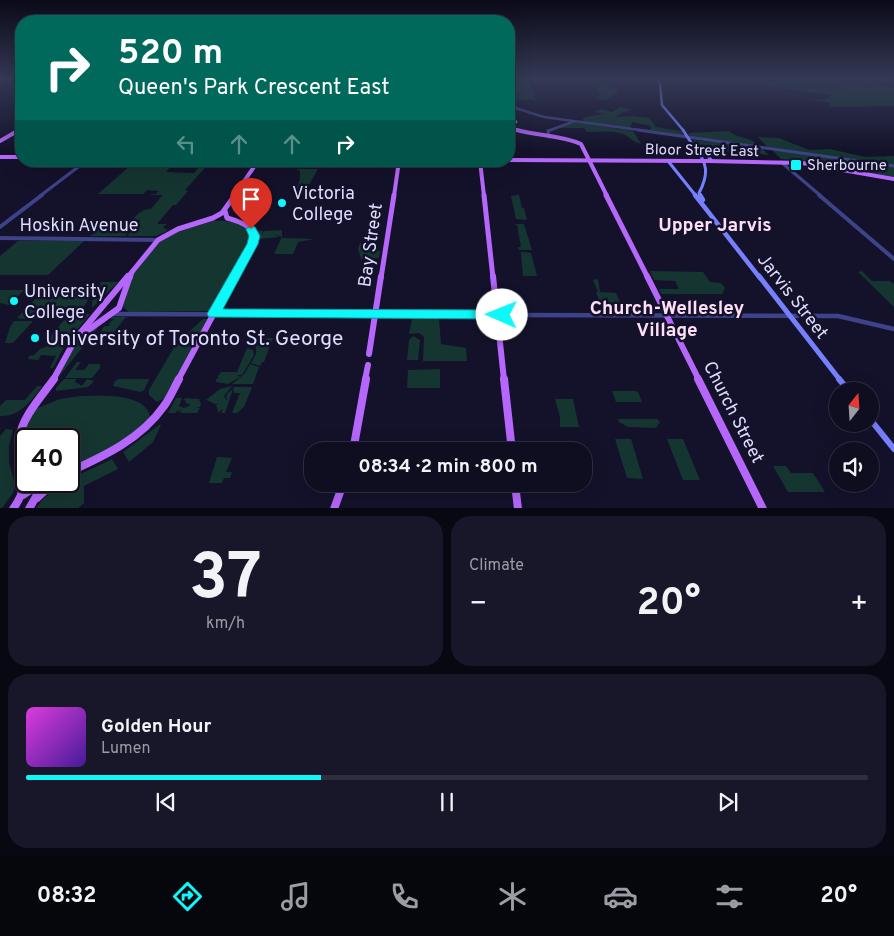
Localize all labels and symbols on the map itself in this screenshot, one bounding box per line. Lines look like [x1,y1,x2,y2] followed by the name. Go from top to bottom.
[645,141,759,162] street label: Bloor Street East
[807,157,887,176] place label: Sherbourne
[789,158,803,172] marker: Sherbourne
[230,178,272,229] pin
[292,183,355,227] place label: Victoria College
[276,197,288,209] marker: Victoria College
[354,202,389,289] street label: Bay Street
[658,214,772,238] district label: Upper Jarvis
[20,215,138,238] street label: Hoskin Avenue
[751,249,833,344] street label: Jarvis Street
[24,281,106,325] place label: University College
[475,288,527,340] position arrow
[8,295,20,307] marker: University College
[590,297,744,343] district label: Church-Wellesley Village
[45,326,343,353] place label: University of Toronto St. George
[29,332,41,344] marker: University of Toronto St. George
[697,358,768,468] street label: Church Street
[829,382,879,432] north arrow
[15,428,80,493] speed limit sign: 40

